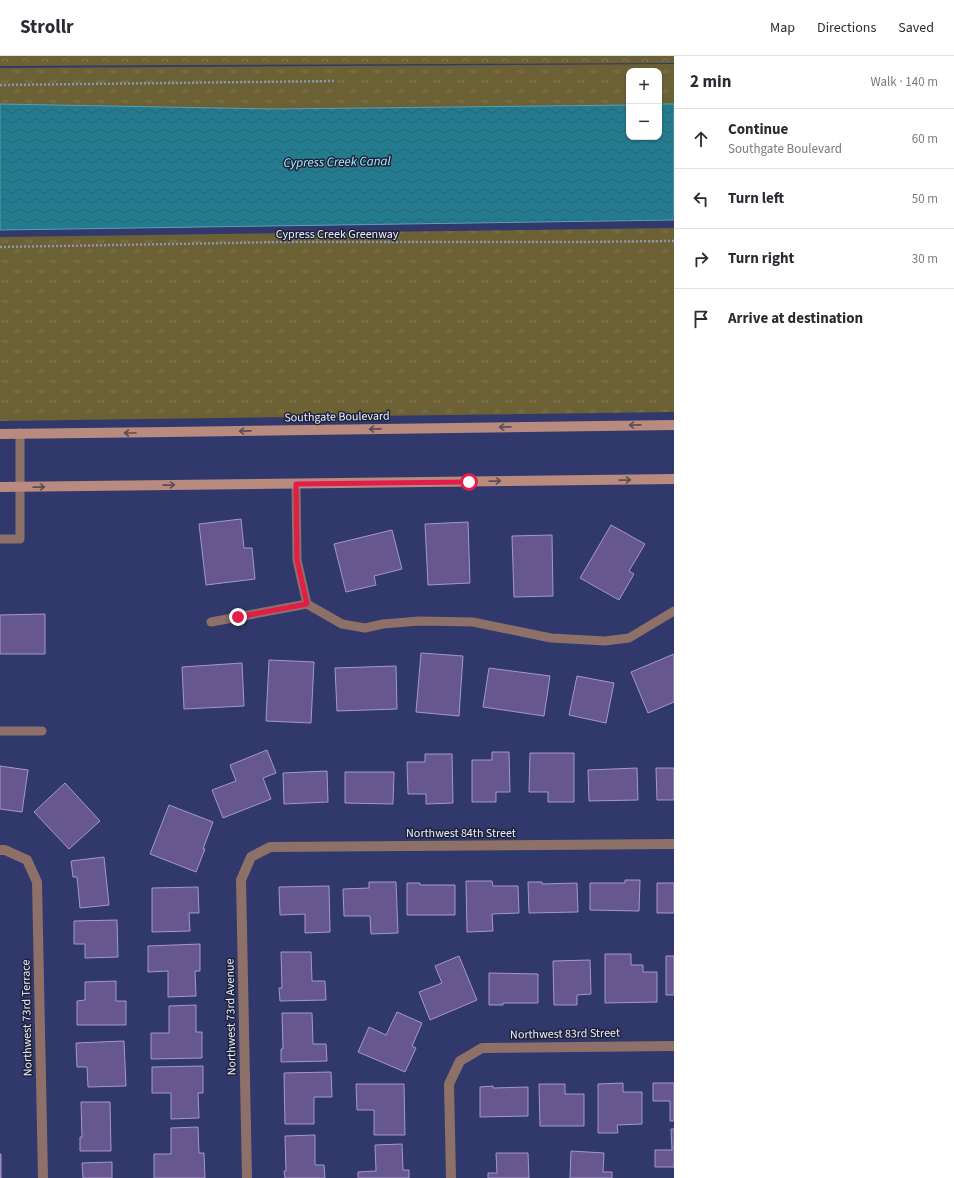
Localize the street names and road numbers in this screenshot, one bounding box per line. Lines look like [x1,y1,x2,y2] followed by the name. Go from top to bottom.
[276,226,399,243] street label: Cypress Creek Greenway
[284,408,390,426] street label: Southgate Boulevard
[406,825,516,842] street label: Northwest 84th Street
[221,958,241,1076] street label: Northwest 73rd Avenue
[17,959,37,1076] street label: Northwest 73rd Terrace
[510,1025,620,1043] street label: Northwest 83rd Street

